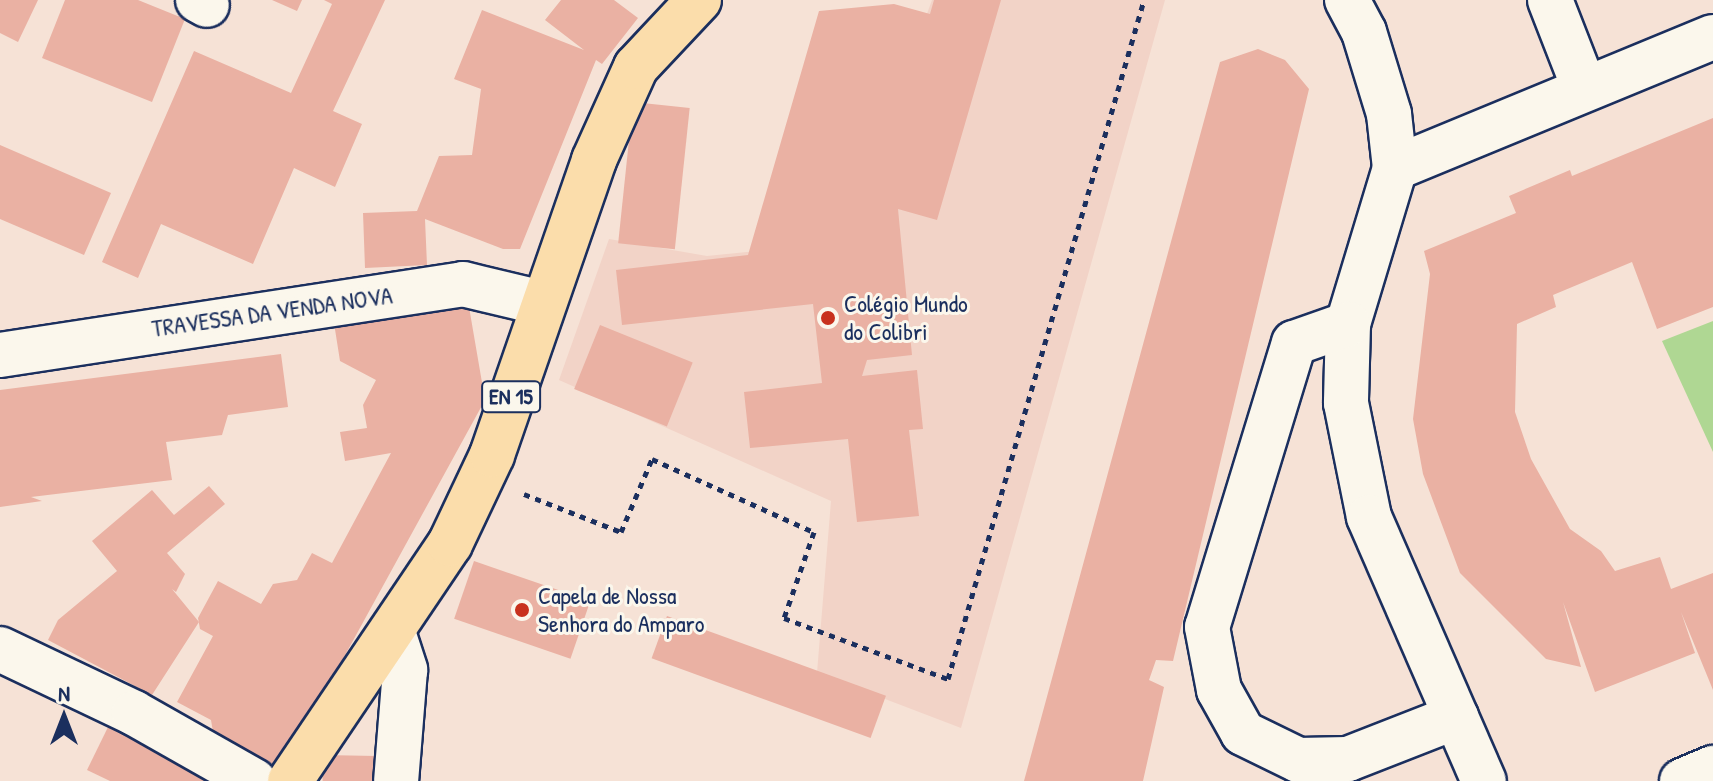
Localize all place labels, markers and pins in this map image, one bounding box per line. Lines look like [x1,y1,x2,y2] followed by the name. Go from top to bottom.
[844,290,968,346] place label: Colégio Mundo do Colibri
[819,309,837,327] marker: Colégio Mundo do Colibri
[538,582,705,638] place label: Capela de Nossa Senhora do Amparo
[513,601,531,619] marker: Capela de Nossa Senhora do Amparo

